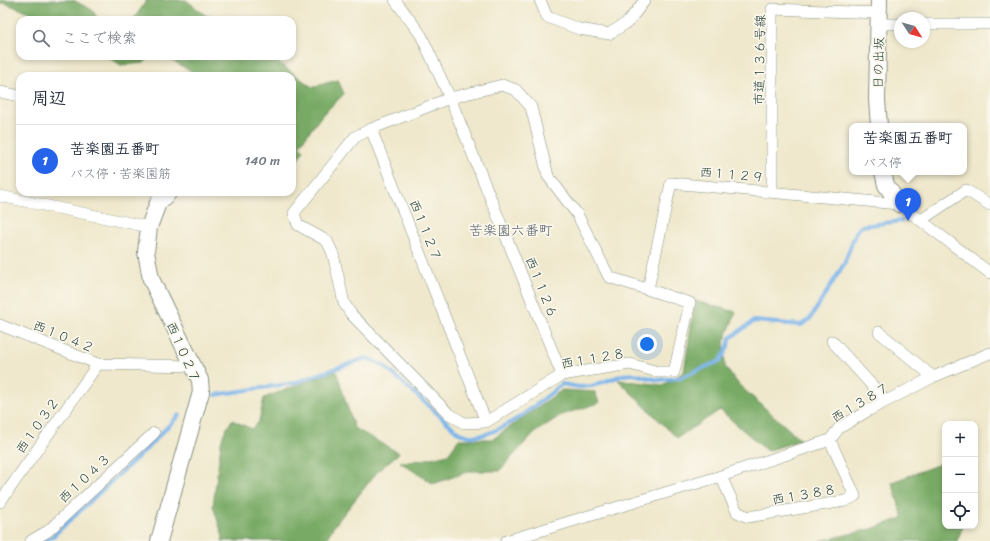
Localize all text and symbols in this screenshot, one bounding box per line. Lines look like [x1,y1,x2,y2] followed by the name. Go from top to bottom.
[894,12,930,48] north arrow
[747,13,772,106] street label: 市道１３６号線
[16,16,296,60] search box
[62,25,137,51] text: ここで検索
[30,27,52,49] icon: search
[867,37,890,89] street label: 日の出坂
[32,83,66,113] text: 周辺
[849,123,967,175] popup
[863,125,953,151] text: 苦楽園五番町
[70,136,160,162] text: 苦楽園五番町
[42,149,48,172] text: 1
[245,149,280,172] text: 140 m
[863,151,902,174] text: バス停
[699,160,765,189] street label: 西１１２９
[70,162,171,185] text: バス停 · 苦楽園筋
[895,188,921,221] pin: 1
[403,196,448,265] street label: 西１１２７
[469,218,553,243] district label: 苦楽園六番町
[519,253,564,322] street label: 西１１２６
[29,314,98,359] street label: 西１０４２
[160,318,207,387] street label: 西１０２７
[637,334,657,354] your location
[559,342,627,375] street label: 西１１２８
[826,376,894,429] street label: 西１３８７
[9,392,65,459] street label: 西１０３２
[942,421,978,529] map controls
[942,421,978,457] button: +
[53,448,116,509] street label: 西１０４３
[942,457,978,493] button: −
[770,478,838,511] street label: 西１３８８
[942,493,978,529] button: locate

